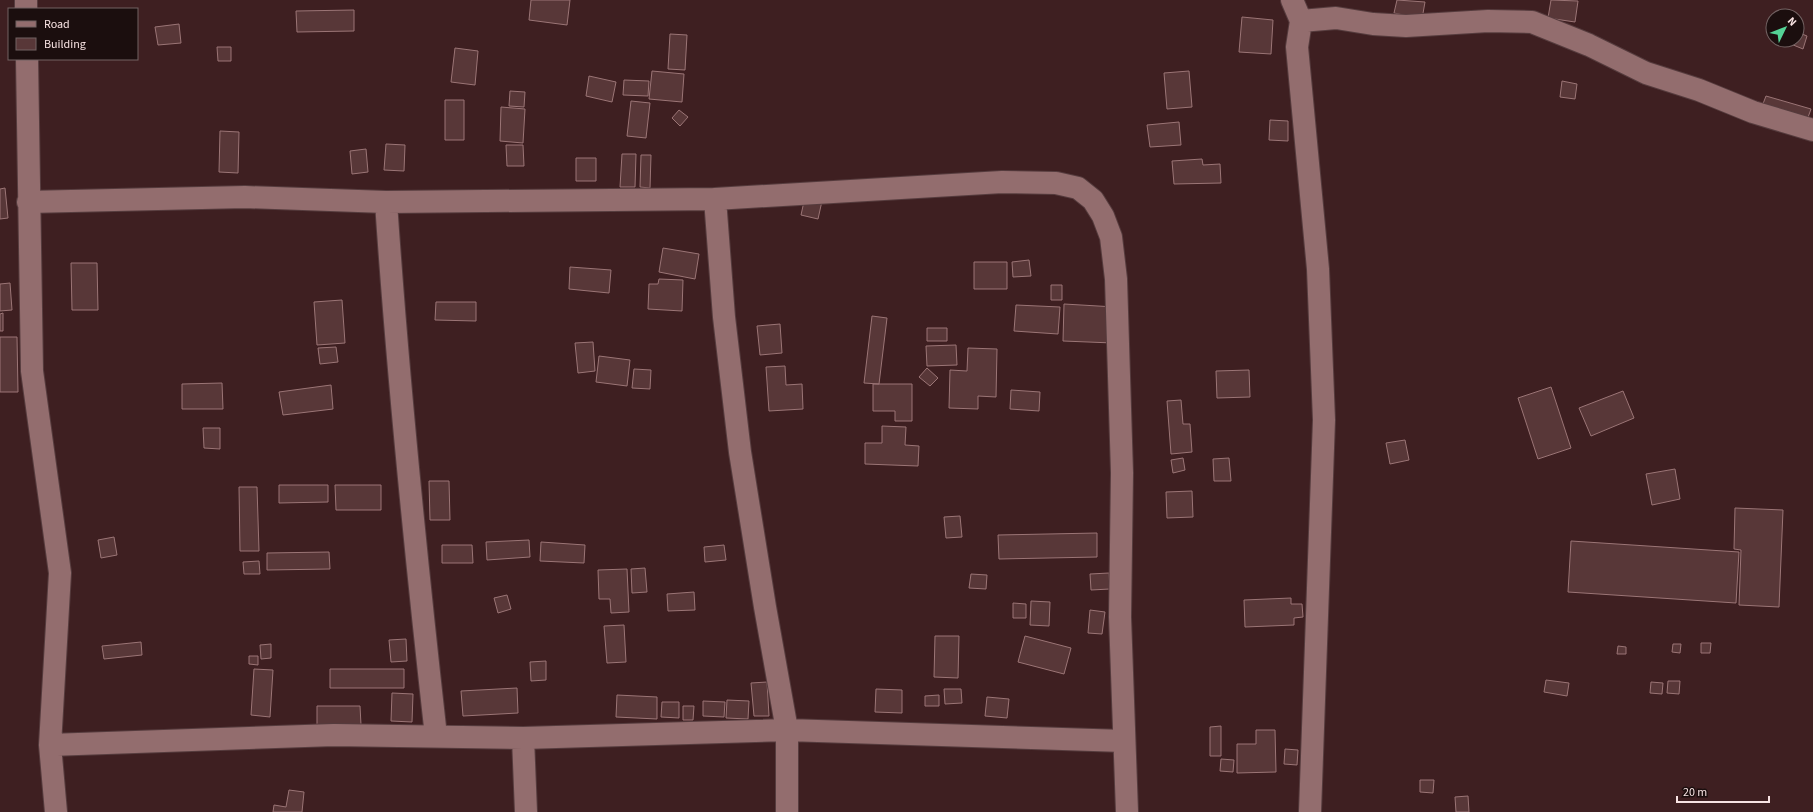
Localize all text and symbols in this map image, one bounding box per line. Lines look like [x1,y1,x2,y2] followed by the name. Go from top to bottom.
[8,8,138,60] legend
[1765,8,1805,48] north arrow
[1784,14,1800,29] text: N
[44,16,70,33] text: Road
[44,36,86,53] text: Building
[1677,778,1769,804] scale bar
[1683,784,1707,801] text: 20 m

